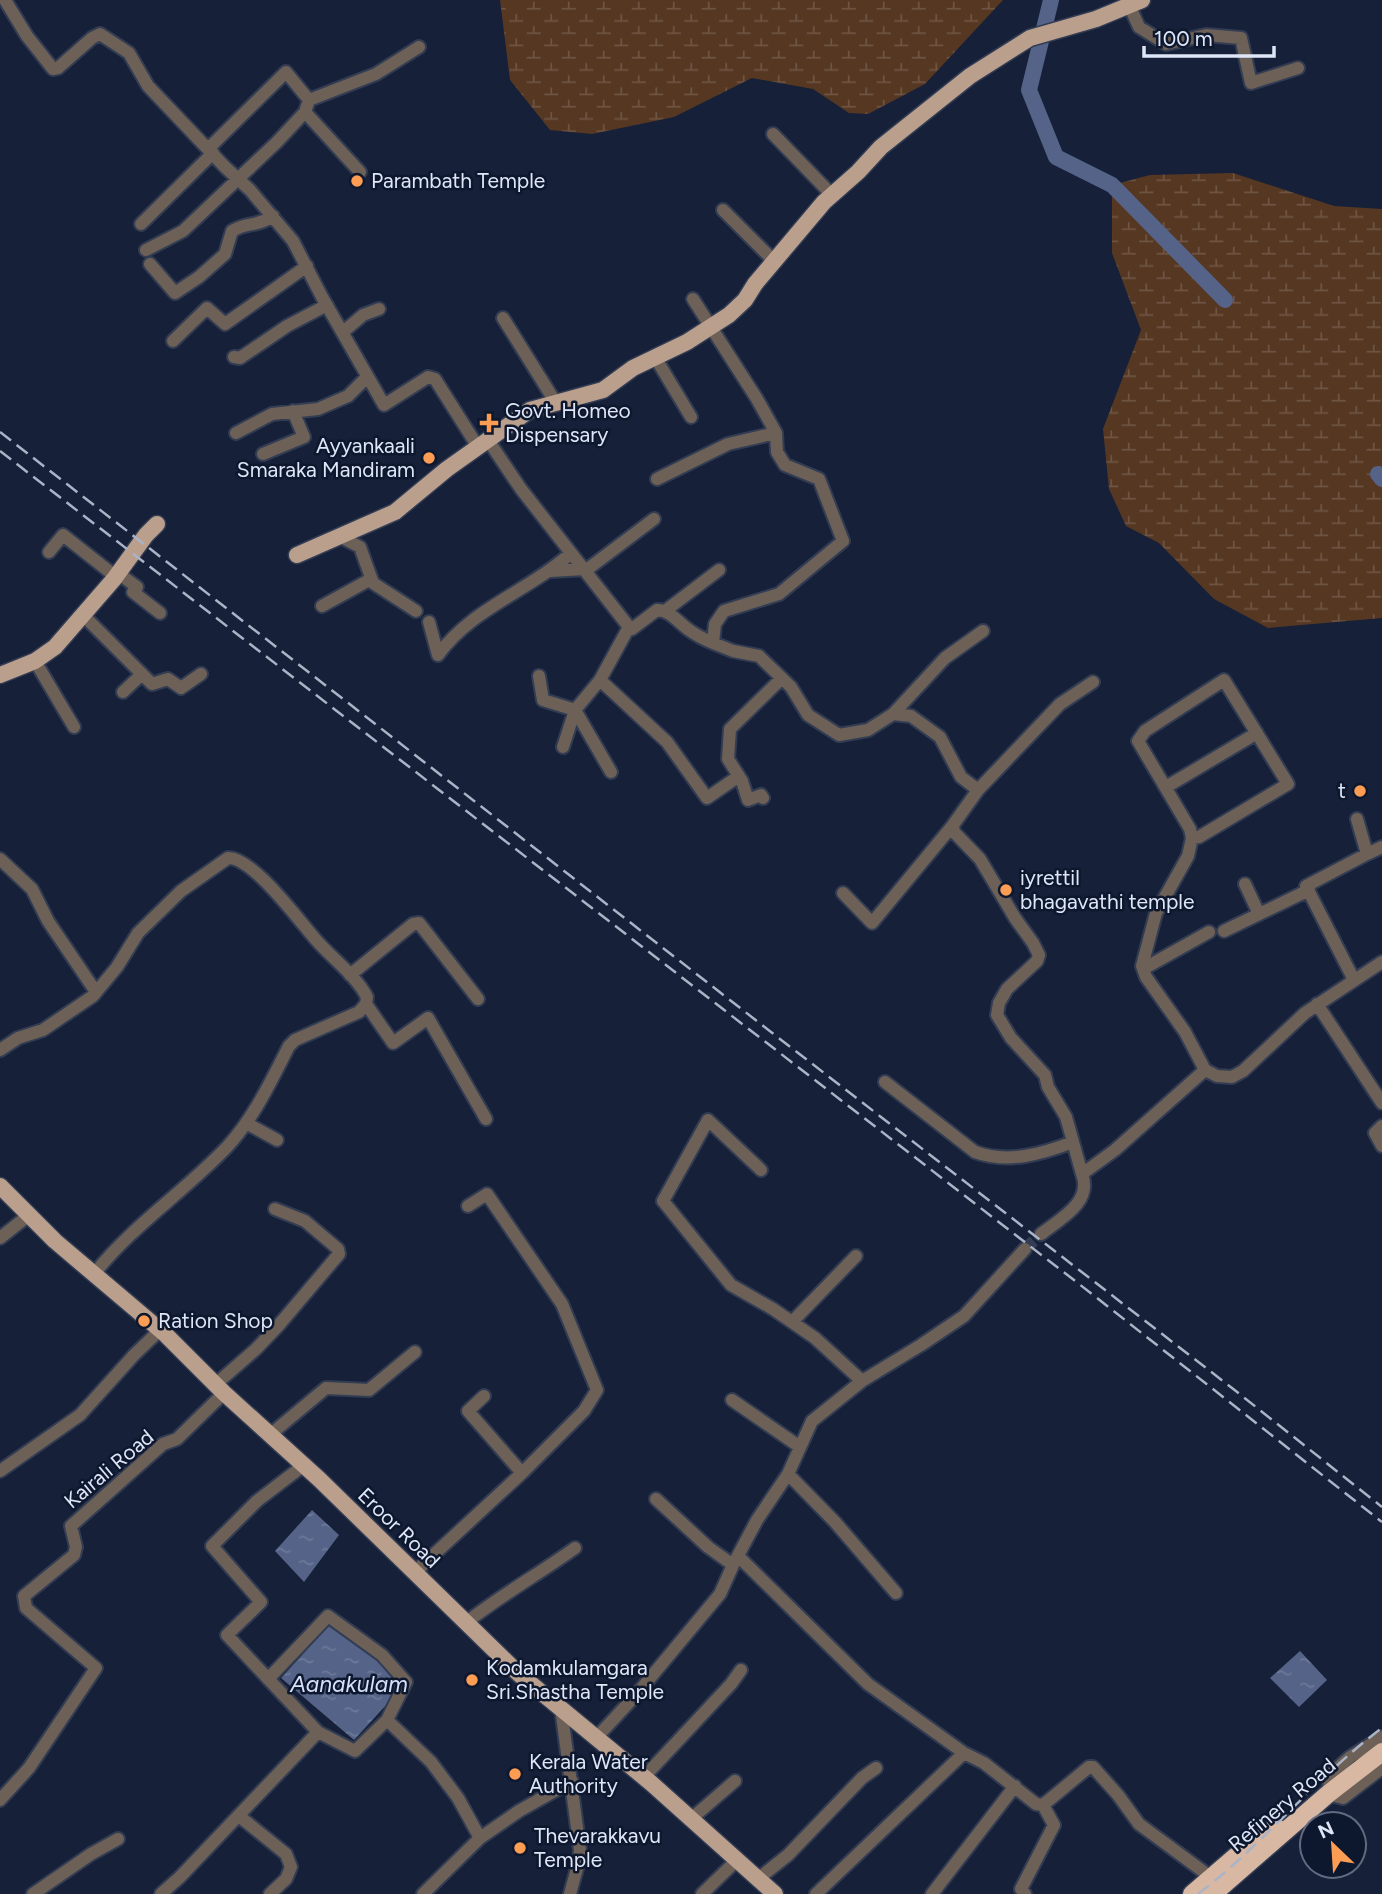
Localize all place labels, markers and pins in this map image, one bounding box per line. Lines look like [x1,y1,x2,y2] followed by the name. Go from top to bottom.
[371,168,545,193] place label: Parambath Temple
[349,173,365,189] marker: Parambath Temple
[505,398,631,447] place label: Govt. Homeo Dispensary
[479,413,499,433] marker: Govt. Homeo Dispensary
[237,433,415,482] place label: Ayyankaali Smaraka Mandiram
[421,450,437,466] marker: Ayyankaali Smaraka Mandiram
[1338,778,1346,803] place label: t
[1352,783,1368,799] marker: t
[1020,865,1194,914] place label: iyrettil bhagavathi temple
[998,882,1014,898] marker: iyrettil bhagavathi temple
[158,1308,273,1333] place label: Ration Shop
[136,1313,152,1329] marker: Ration Shop
[486,1655,664,1704] place label: Kodamkulamgara Sri.Shastha Temple
[464,1672,480,1688] marker: Kodamkulamgara Sri.Shastha Temple
[529,1749,648,1798] place label: Kerala Water Authority
[507,1766,523,1782] marker: Kerala Water Authority
[534,1823,661,1872] place label: Thevarakkavu Temple
[512,1840,528,1856] marker: Thevarakkavu Temple

